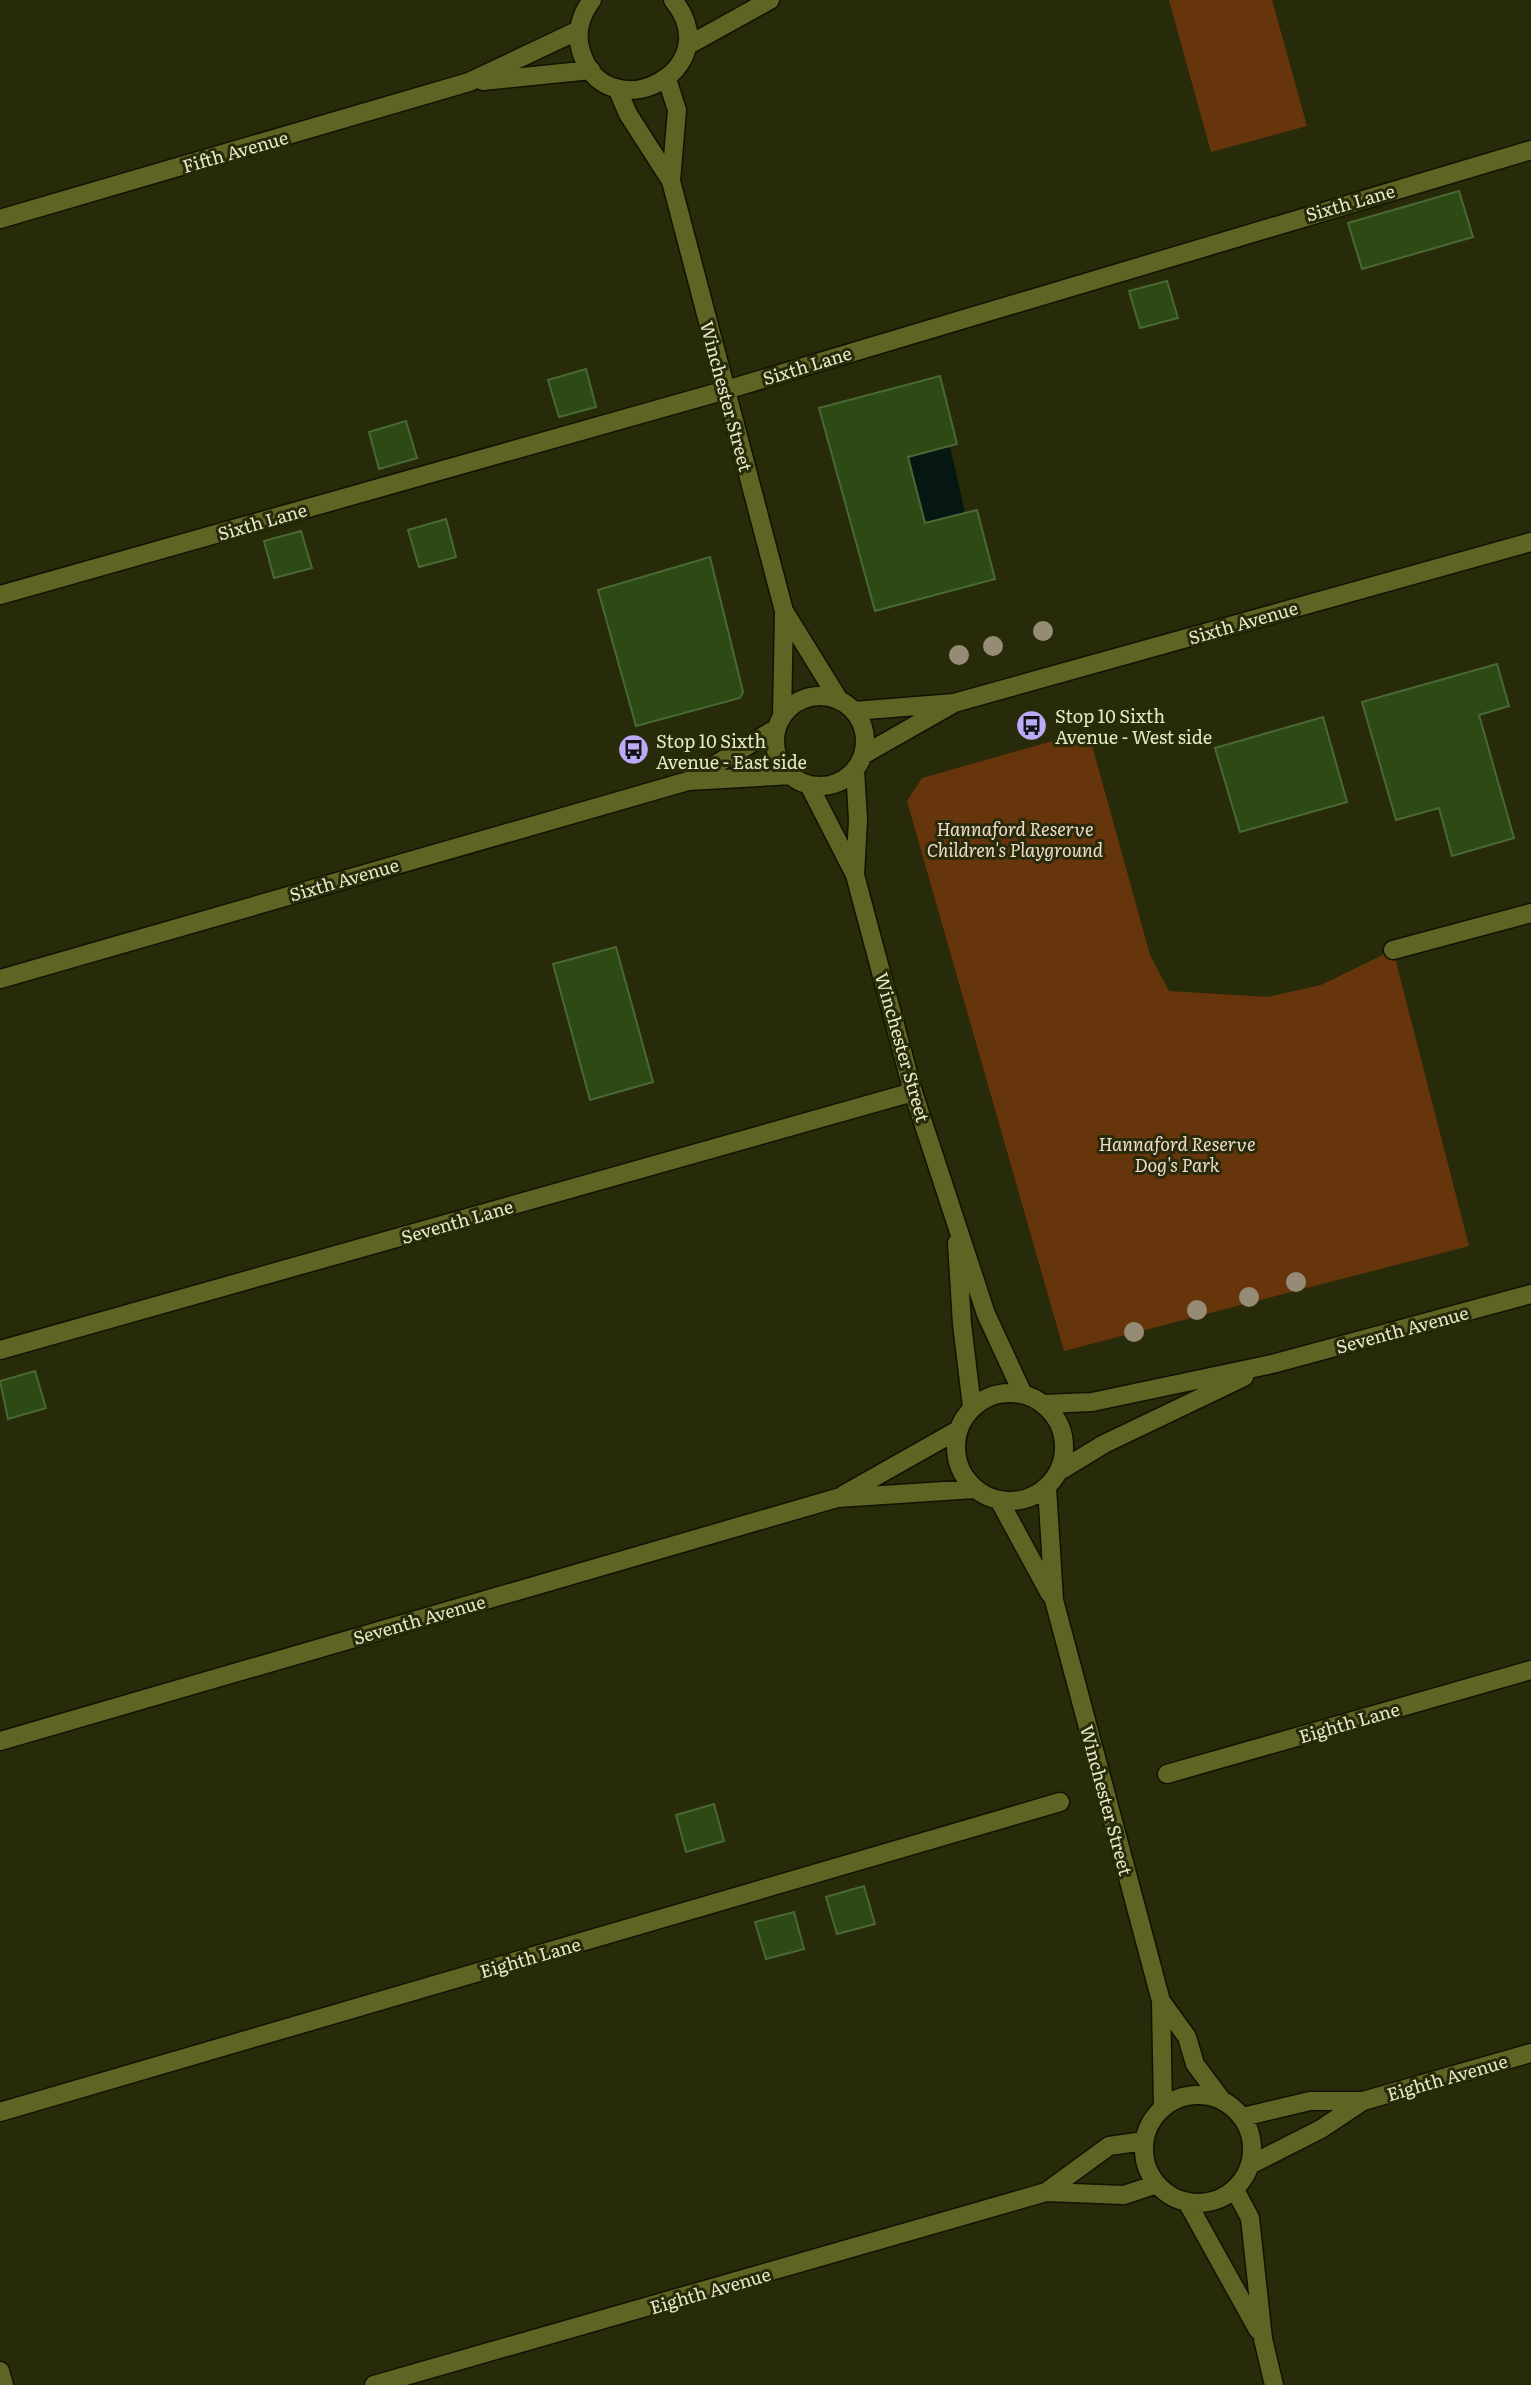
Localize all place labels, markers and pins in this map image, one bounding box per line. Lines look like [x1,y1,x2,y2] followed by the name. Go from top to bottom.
[1055,702,1212,750] place label: Stop 10 Sixth Avenue - West side
[1015,708,1049,742] bus stop icon: Stop 10 Sixth Avenue - West side
[656,727,807,775] place label: Stop 10 Sixth Avenue - East side
[616,733,650,767] bus stop icon: Stop 10 Sixth Avenue - East side

